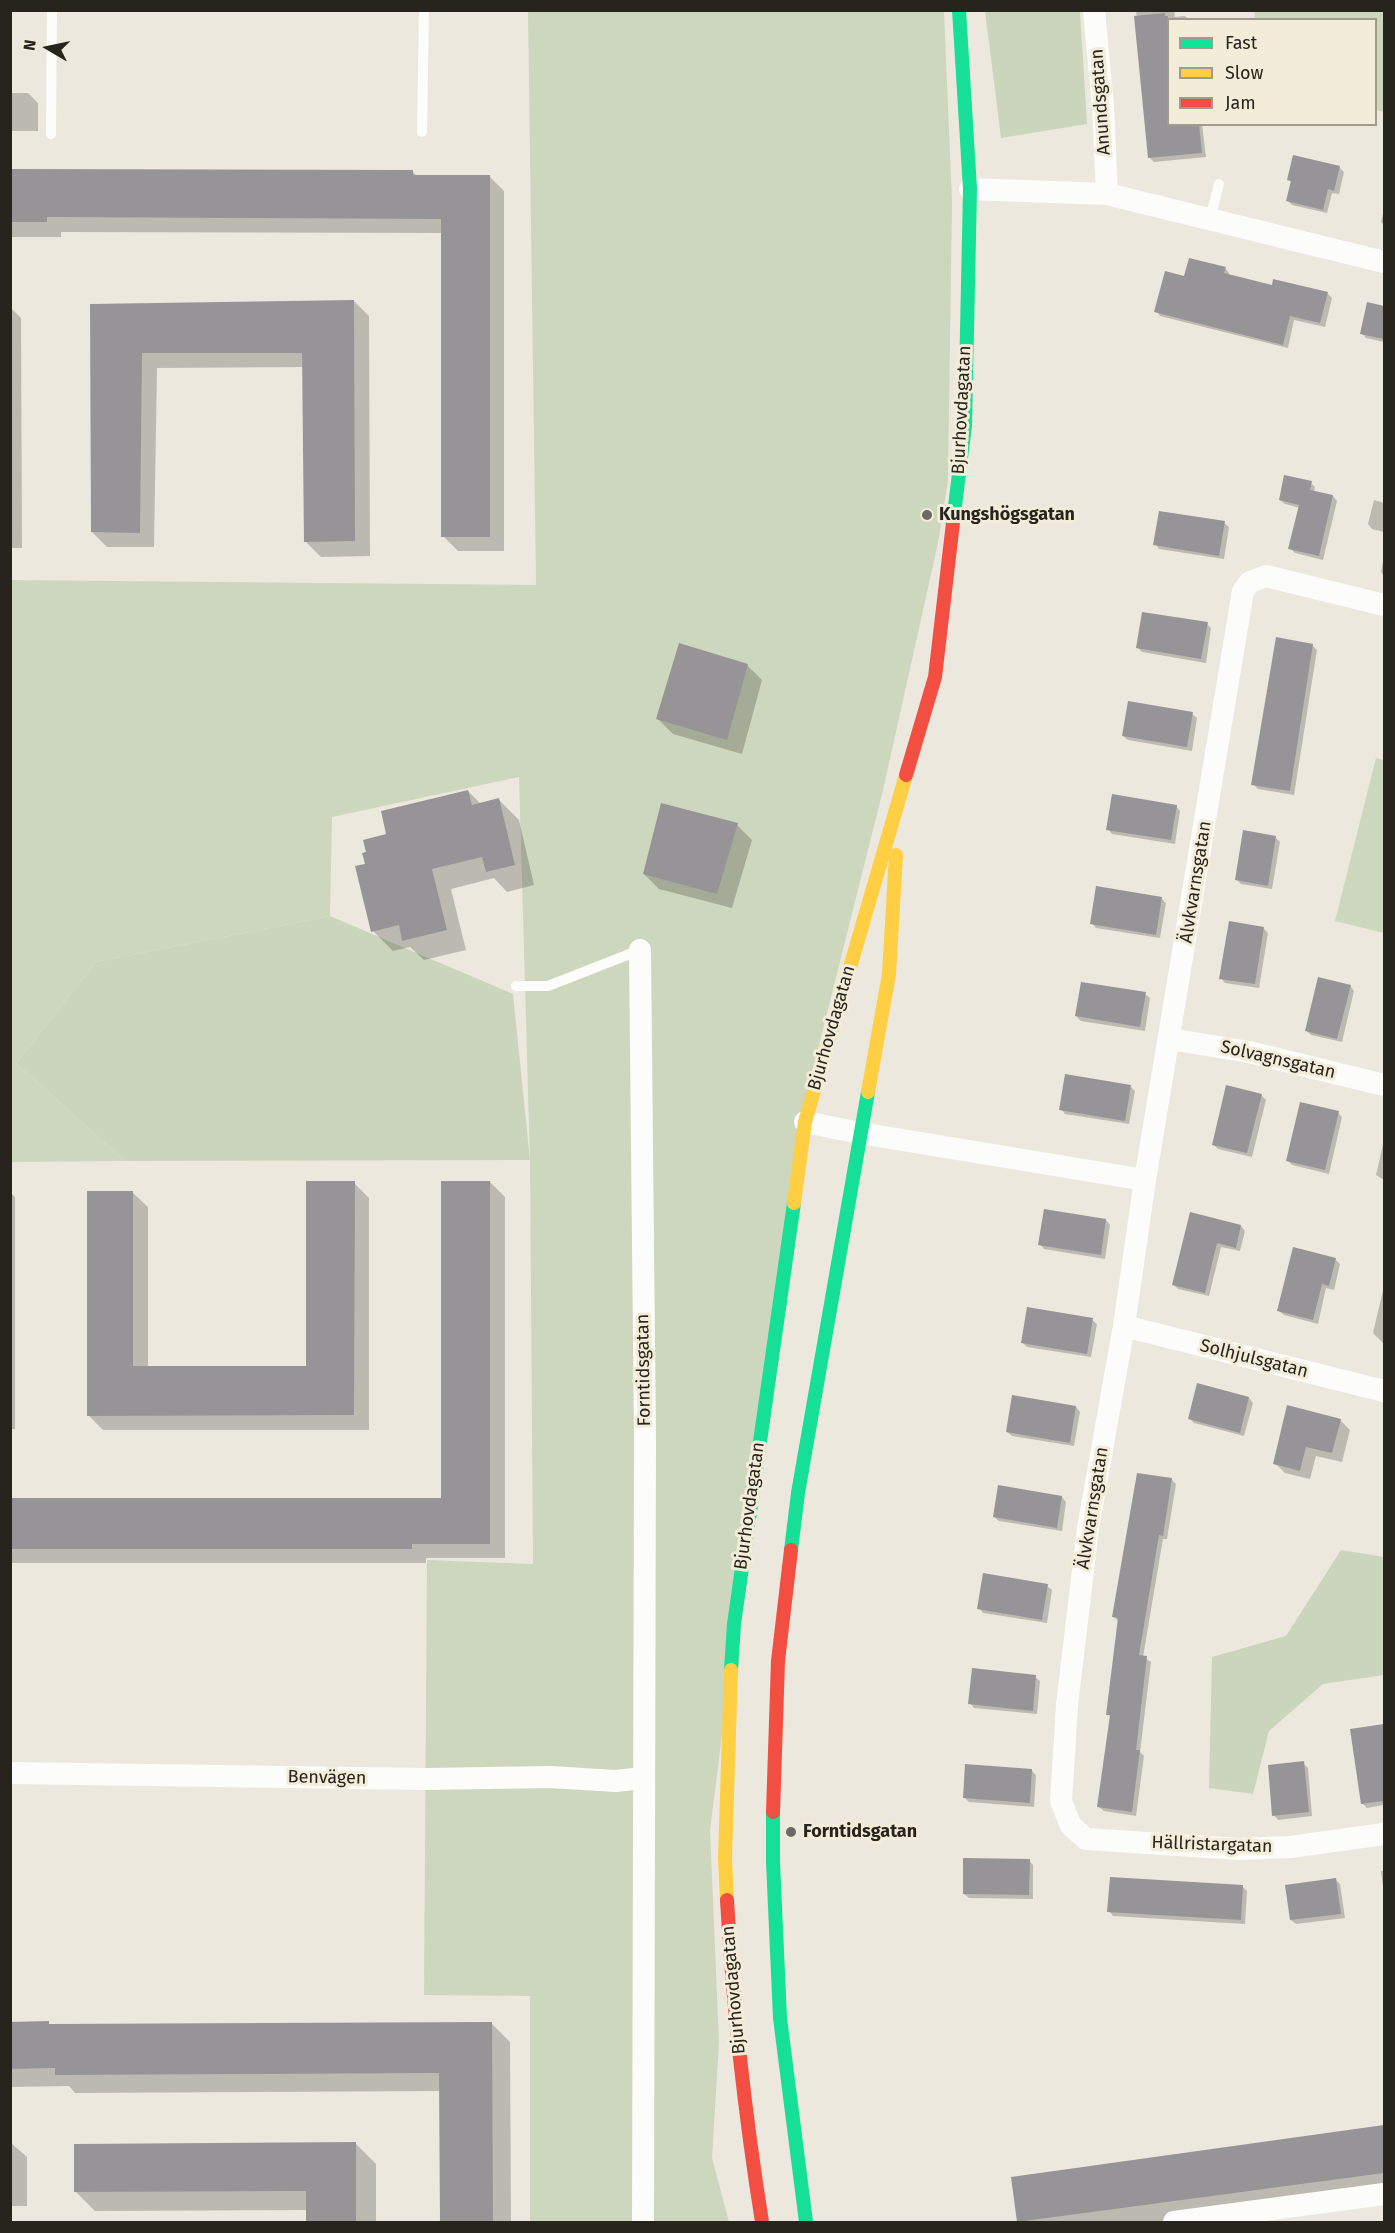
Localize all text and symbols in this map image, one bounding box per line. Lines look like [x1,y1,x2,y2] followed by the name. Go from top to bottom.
[18,18,78,78] north arrow
[1167,18,1377,126] legend
[1225,32,1257,54] text: Fast
[20,38,40,52] text: N
[1087,48,1115,156] street label: Anundsgatan
[1225,62,1263,84] text: Slow
[1225,92,1256,114] text: Jam
[948,345,976,475] street label: Bjurhovdagatan
[939,504,1075,526] place label: Kungshögsgatan
[920,508,934,522] marker: Kungshögsgatan
[1176,819,1216,945] street label: Älvkvarnsgatan
[804,963,860,1093] street label: Bjurhovdagatan
[1218,1036,1338,1084] street label: Solvagnsgatan
[632,1314,656,1426] street label: Forntidsgatan
[1198,1335,1310,1383] street label: Solhjulsgatan
[730,1441,770,1571] street label: Bjurhovdagatan
[1073,1445,1113,1571] street label: Älvkvarnsgatan
[287,1767,367,1789] street label: Benvägen
[803,1821,917,1843] place label: Forntidsgatan
[784,1825,798,1839] marker: Forntidsgatan
[1151,1832,1273,1858] street label: Hällristargatan
[718,1925,750,2055] street label: Bjurhovdagatan

